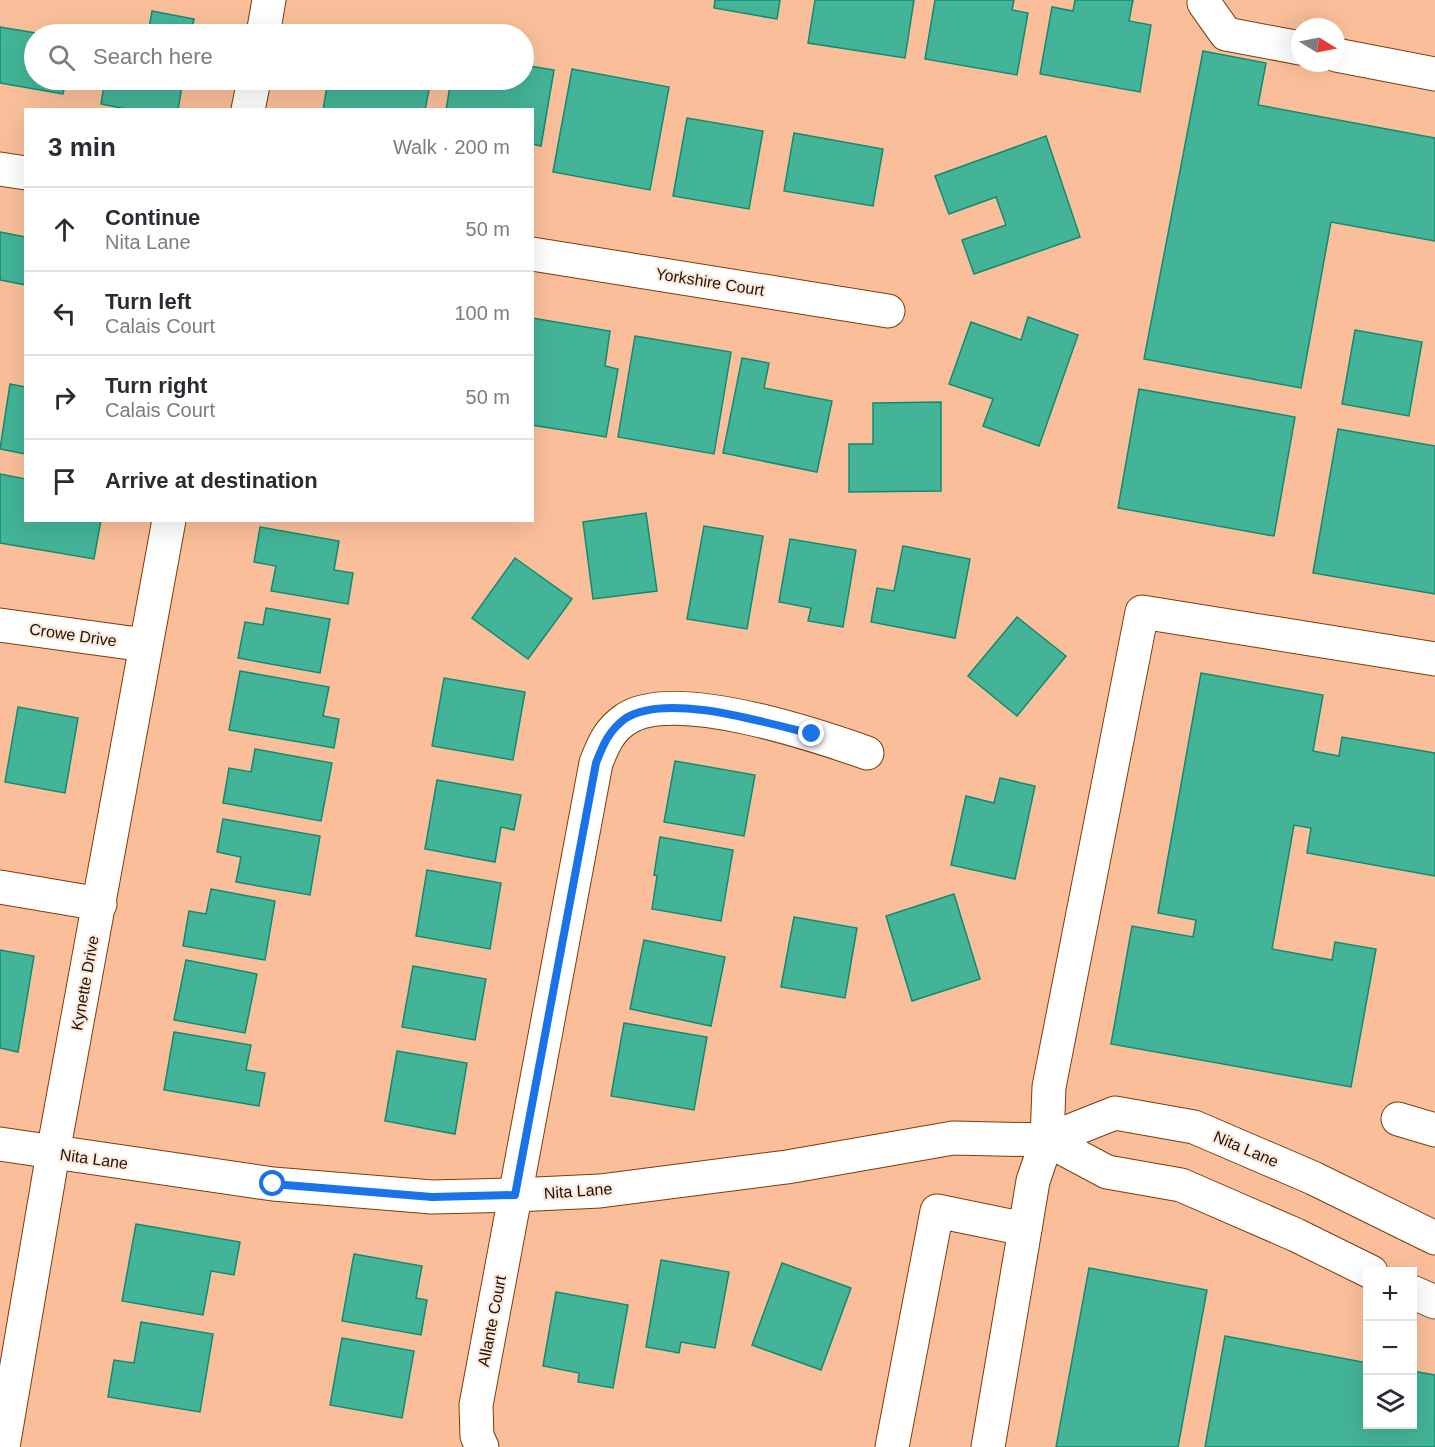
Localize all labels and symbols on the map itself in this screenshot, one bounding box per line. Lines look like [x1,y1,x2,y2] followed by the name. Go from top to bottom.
[1291,18,1345,72] north arrow
[655,265,766,299] street label: Yorkshire Court
[28,620,118,650] street label: Crowe Drive
[798,720,824,746] route end
[68,934,102,1032] street label: Kynette Drive
[1211,1128,1281,1170] street label: Nita Lane
[59,1146,129,1172] street label: Nita Lane
[259,1170,285,1196] route start
[543,1180,613,1202] street label: Nita Lane
[475,1273,509,1368] street label: Allante Court

